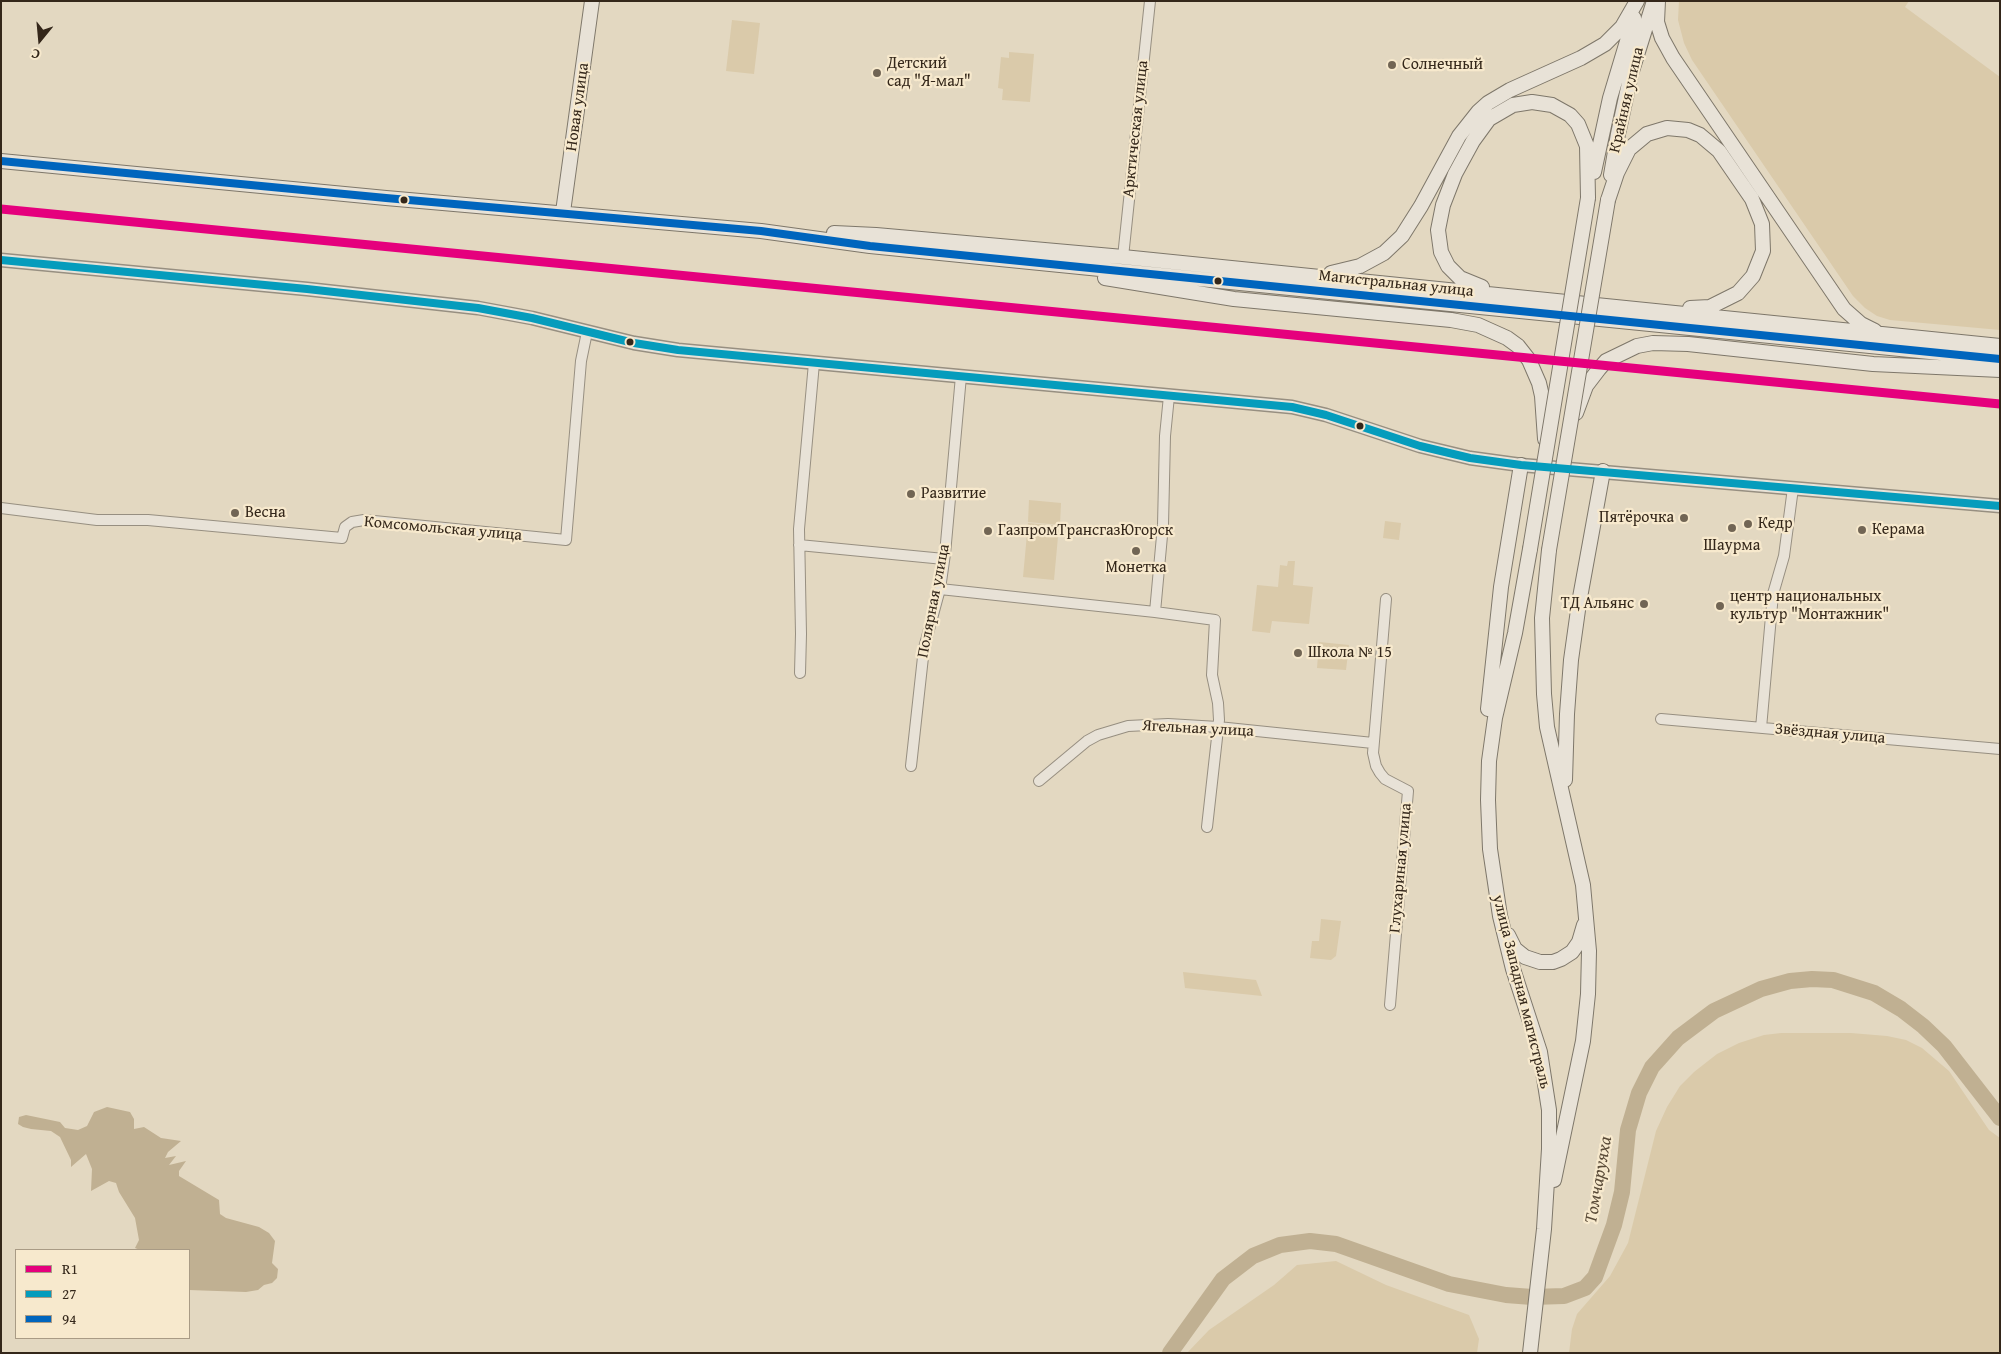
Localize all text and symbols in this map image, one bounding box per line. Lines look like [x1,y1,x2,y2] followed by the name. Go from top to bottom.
[15,15,65,65] north arrow
[29,44,42,65] text: С
[1606,45,1648,155] street label: Крайняя улица
[887,54,971,92] place label: Детский сад "Я-мал"
[1402,55,1483,75] place label: Солнечный
[1119,59,1153,199] street label: Арктическая улица
[1386,59,1398,71] marker: Солнечный
[562,62,594,152] street label: Новая улица
[871,67,883,79] marker: Детский сад "Я-мал"
[399,195,409,205] unlabelled marker
[1318,266,1474,302] street label: Магистральная улица
[1213,276,1223,286] unlabelled marker
[625,337,635,347] unlabelled marker
[1355,421,1365,431] unlabelled marker
[921,484,986,504] place label: Развитие
[905,488,917,500] marker: Развитие
[245,503,286,523] place label: Весна
[229,507,241,519] marker: Весна
[1599,508,1674,528] place label: Пятёрочка
[1678,512,1690,524] marker: Пятёрочка
[363,513,523,545] street label: Комсомольская улица
[1758,514,1793,534] place label: Кедр
[1742,518,1754,530] marker: Кедр
[1872,520,1925,540] place label: Керама
[998,521,1173,541] place label: ГазпромТрансгазЮгорск
[1726,522,1738,534] marker: Шаурма
[1856,524,1868,536] marker: Керама
[982,525,994,537] marker: ГазпромТрансгазЮгорск
[1704,536,1760,556] place label: Шаурма
[914,542,954,660] street label: Полярная улица
[1130,545,1142,557] marker: Монетка
[1105,558,1167,578] place label: Монетка
[1730,587,1889,625] place label: центр национальных культур "Монтажник"
[1561,594,1634,614] place label: ТД Альянс
[1638,598,1650,610] marker: ТД Альянс
[1714,600,1726,612] marker: центр национальных культур "Монтажник"
[1308,643,1392,663] place label: Школа № 15
[1292,647,1304,659] marker: Школа № 15
[1142,716,1254,742] street label: Ягельная улица
[1774,720,1886,748] street label: Звёздная улица
[1386,802,1416,934] street label: Глухариная улица
[1488,893,1554,1091] street label: улица Западная магистраль
[1581,1135,1617,1225] water label: Томчаруяха
[15,1249,190,1339] legend
[62,1258,78,1279] text: R1
[62,1283,76,1304] text: 27
[62,1308,76,1329] text: 94

